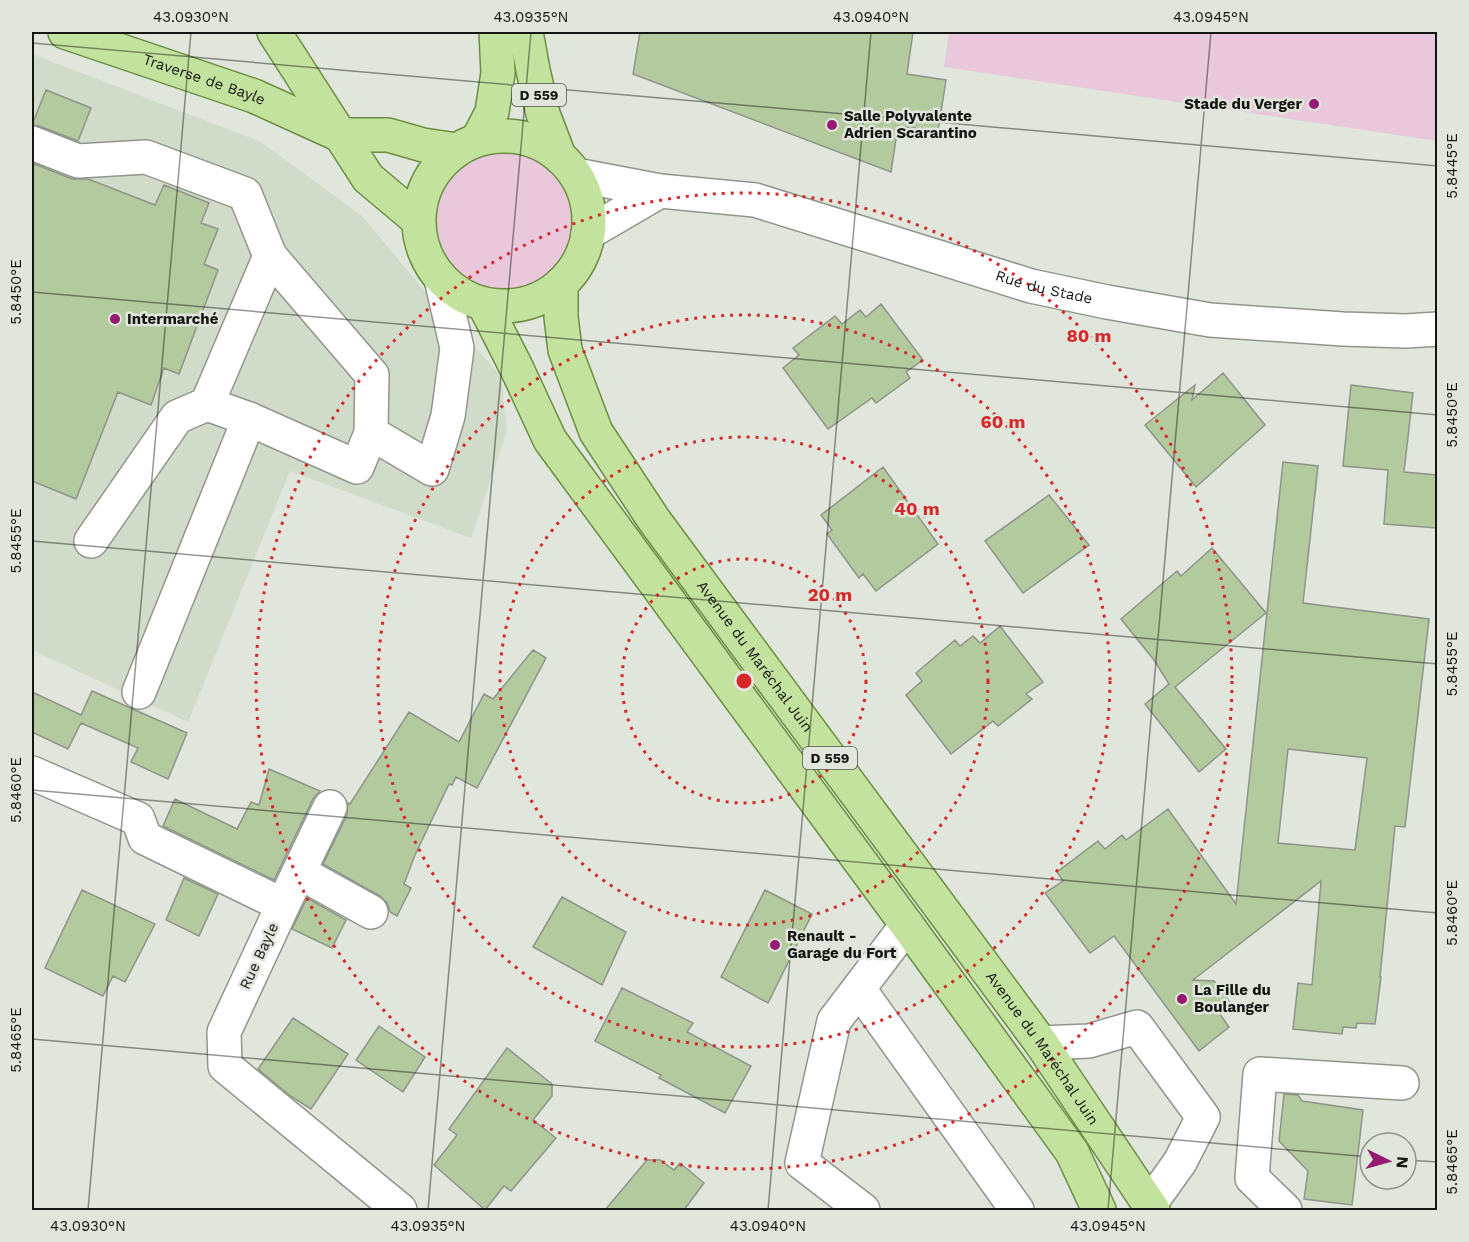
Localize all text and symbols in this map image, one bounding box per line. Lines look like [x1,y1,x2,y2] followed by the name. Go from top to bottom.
[153,8,229,26] text: 43.0930°N
[493,8,569,26] text: 43.0935°N
[833,8,909,26] text: 43.0940°N
[1173,8,1249,26] text: 43.0945°N
[141,50,268,109] street label: Traverse de Bayle
[512,84,566,106] road number: D 559
[1184,95,1303,113] place label: Stade du Verger
[1307,97,1321,111] marker: Stade du Verger
[844,107,977,142] place label: Salle Polyvalente Adrien Scarantino
[825,118,839,132] marker: Salle Polyvalente Adrien Scarantino
[1443,133,1461,199] text: 5.8445°E
[7,259,25,325] text: 5.8450°E
[993,267,1094,308] street label: Rue du Stade
[127,310,219,328] place label: Intermarché
[108,312,122,326] marker: Intermarché
[1067,325,1111,346] text: 80 m
[1443,382,1461,448] text: 5.8450°E
[981,411,1025,432] text: 60 m
[894,498,940,519] text: 40 m
[7,508,25,574] text: 5.8455°E
[693,577,817,736] street label: Avenue du Maréchal Juin
[808,584,852,605] text: 20 m
[1443,631,1461,697] text: 5.8455°E
[734,671,754,691] centre of rings
[803,747,857,769] road number: D 559
[7,757,25,823] text: 5.8460°E
[1443,880,1461,946] text: 5.8460°E
[236,920,282,992] street label: Rue Bayle
[787,927,897,962] place label: Renault - Garage du Fort
[768,938,782,952] marker: Renault - Garage du Fort
[982,968,1102,1129] street label: Avenue du Maréchal Juin
[1194,981,1271,1016] place label: La Fille du Boulanger
[1175,992,1189,1006] marker: La Fille du Boulanger
[7,1007,25,1073] text: 5.8465°E
[1443,1129,1461,1195] text: 5.8465°E
[1358,1131,1418,1191] north arrow
[1392,1156,1412,1169] text: N
[50,1217,126,1235] text: 43.0930°N
[390,1217,466,1235] text: 43.0935°N
[730,1217,806,1235] text: 43.0940°N
[1070,1217,1146,1235] text: 43.0945°N

